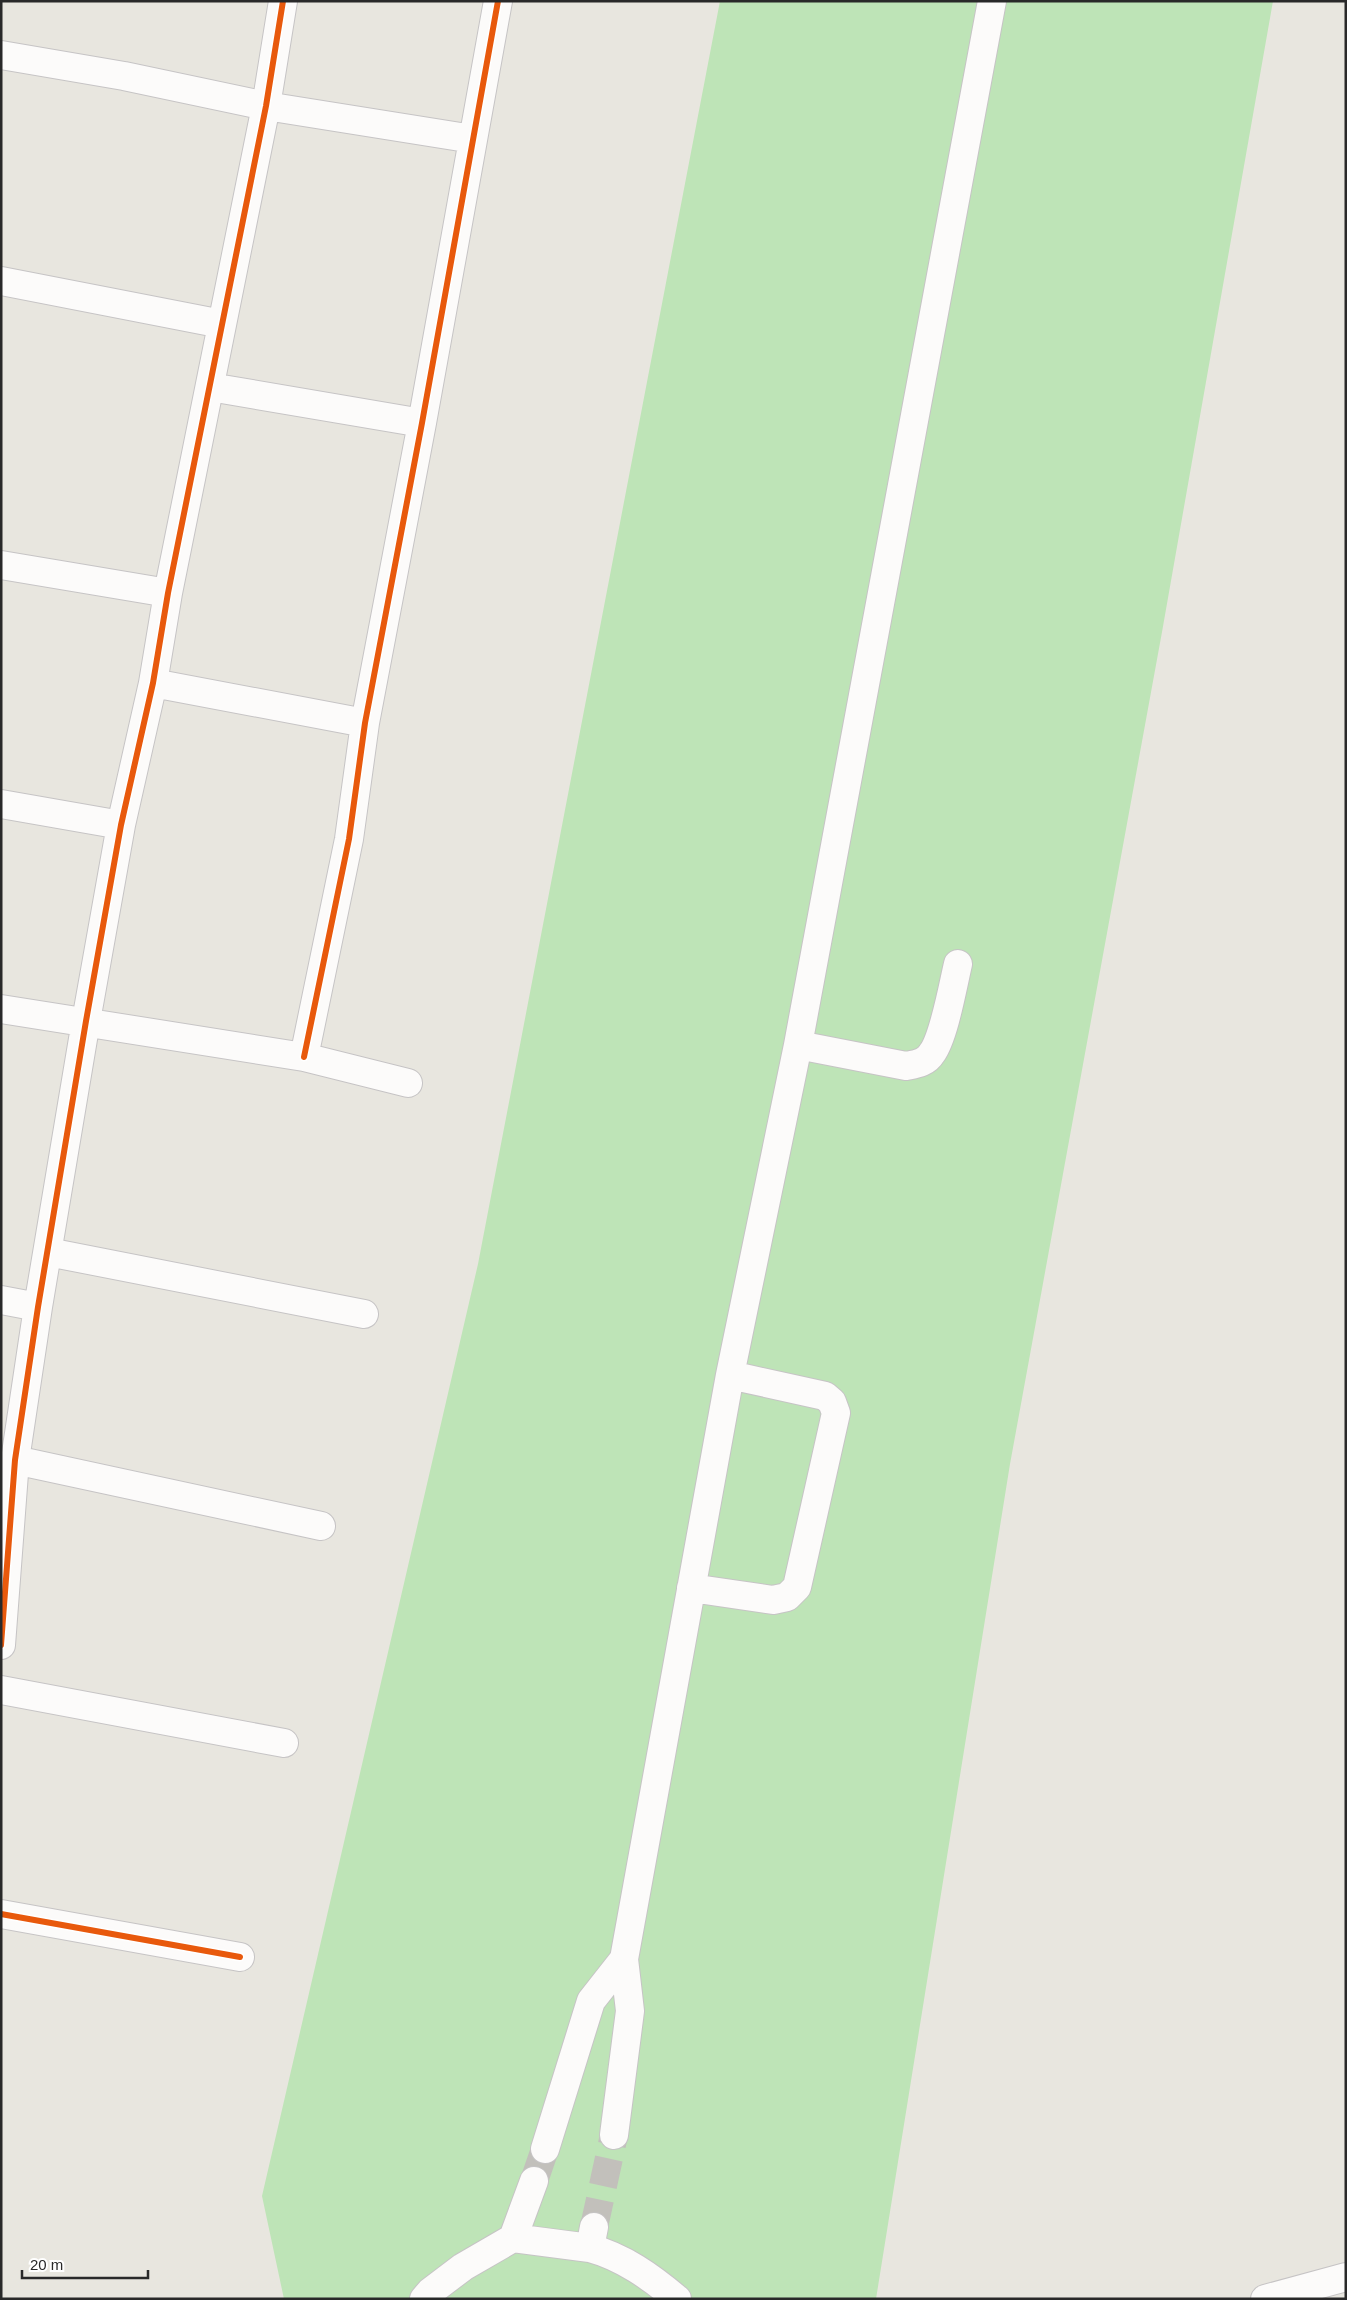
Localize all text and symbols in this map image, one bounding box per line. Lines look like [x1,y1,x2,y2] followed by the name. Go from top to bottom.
[22,2248,149,2280] scale bar
[30,2256,63,2273] text: 20 m

